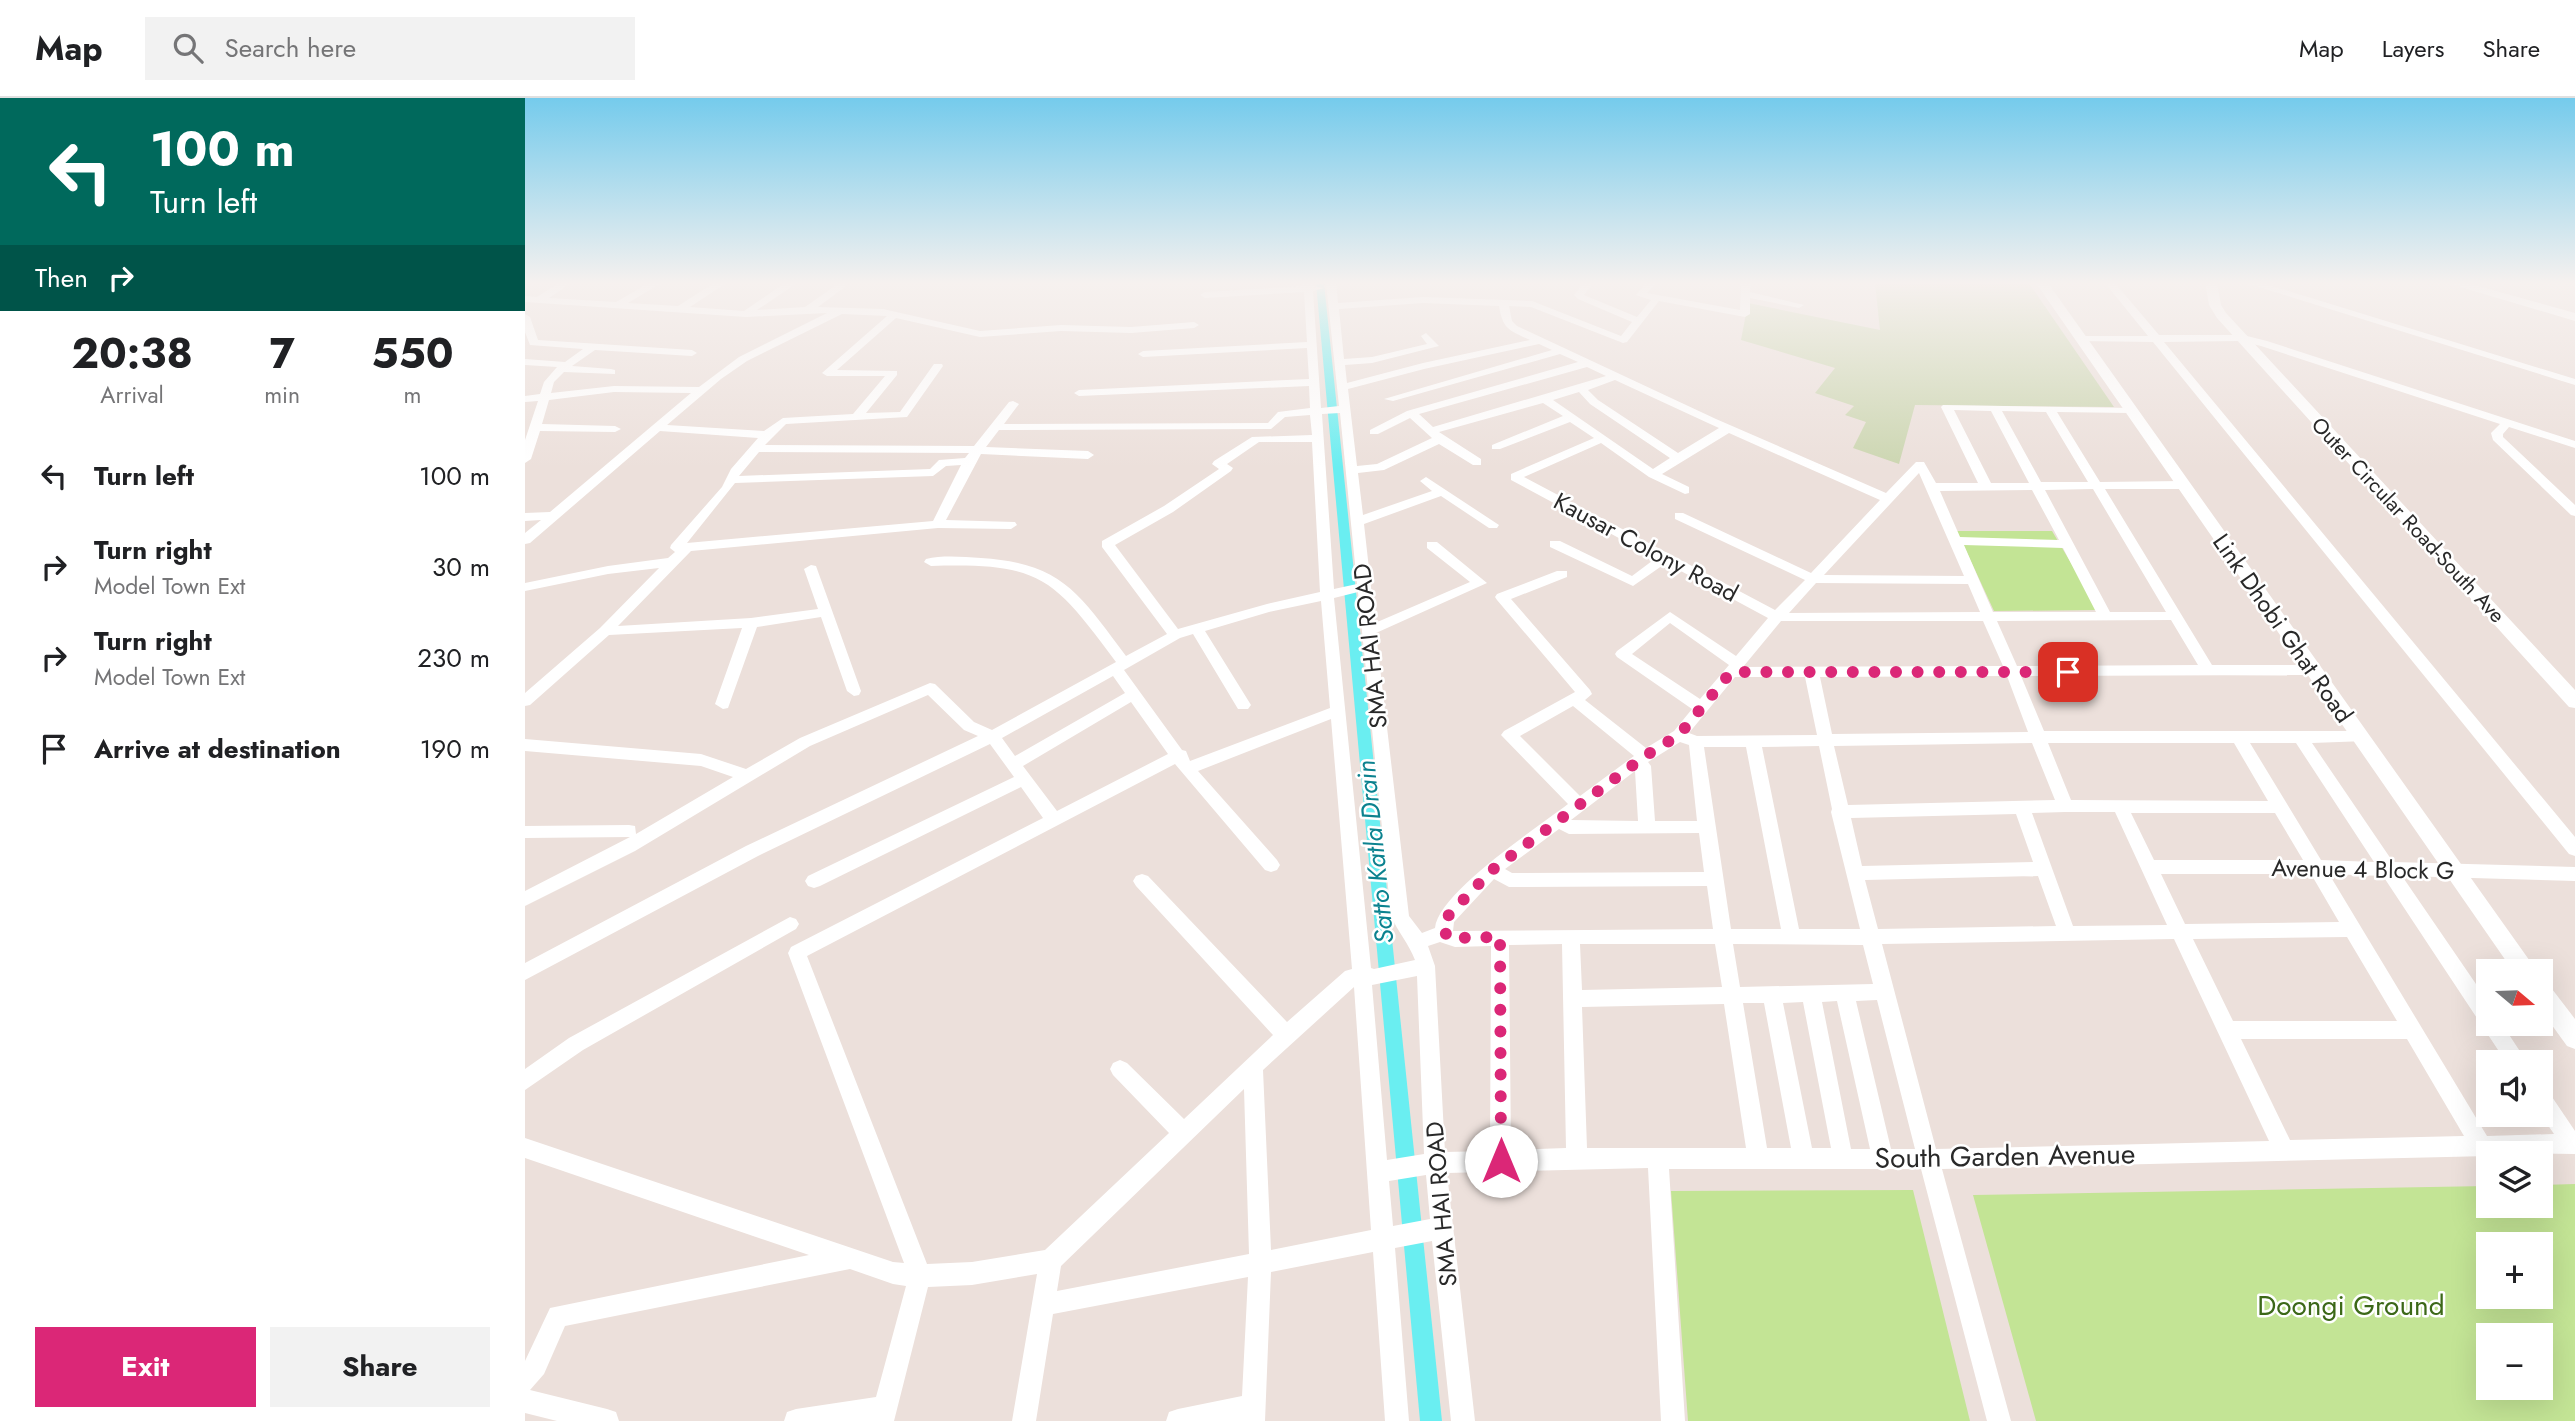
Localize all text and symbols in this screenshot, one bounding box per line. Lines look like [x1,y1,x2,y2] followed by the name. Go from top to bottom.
[145,17,635,80] search box
[35,25,103,72] text: Map
[169,29,207,67] icon: search
[225,29,356,67] text: Search here
[2299,31,2344,66] text: Map
[2382,31,2444,66] text: Layers
[2482,31,2540,66] text: Share
[150,114,295,184] text: 100 m
[35,126,126,217] icon: left
[150,179,257,225] text: Turn left
[35,259,88,297] text: Then
[102,259,140,297] icon: right
[71,323,193,384] text: 20:38
[269,323,295,384] text: 7
[372,323,454,384] text: 550
[100,378,164,412] text: Arrival
[264,378,300,412] text: min
[404,378,422,412] text: m
[2304,410,2512,630] street label: Outer Circular Road-South Ave
[35,457,73,495] icon: left
[94,457,194,495] text: Turn left
[419,457,490,495] text: 100 m
[1547,484,1745,610] street label: Kausar Colony Road
[2204,526,2362,730] street label: Link Dhobi Ghat Road
[94,531,212,569] text: Turn right
[35,548,73,586] icon: right
[432,548,490,586] text: 30 m
[1344,562,1396,730] street label: SMA HAI ROAD
[94,569,245,603] text: Model Town Ext
[94,622,212,660] text: Turn right
[35,639,73,677] icon: right
[417,639,490,677] text: 230 m
[2038,642,2098,702] pin
[2049,653,2087,691] icon: arrive
[94,660,245,694] text: Model Town Ext
[35,730,73,768] icon: arrive
[94,730,341,768] text: Arrive at destination
[420,730,490,768] text: 190 m
[1346,758,1404,946] water label: Satto Katla Drain
[2271,850,2455,888] street label: Avenue 4 Block G
[2476,959,2553,1036] north arrow
[2476,959,2553,1400] map controls
[2476,1050,2553,1127] button: sound
[1416,1120,1466,1288] street label: SMA HAI ROAD
[1464,1124,1538,1198] position arrow
[1874,1133,2136,1179] street label: South Garden Avenue
[2476,1141,2553,1218] button: layers
[2476,1232,2553,1309] button: +
[2257,1285,2445,1326] park label: Doongi Ground
[2476,1323,2553,1400] button: −
[35,1327,256,1407] button: Exit
[270,1327,490,1407] button: Share

